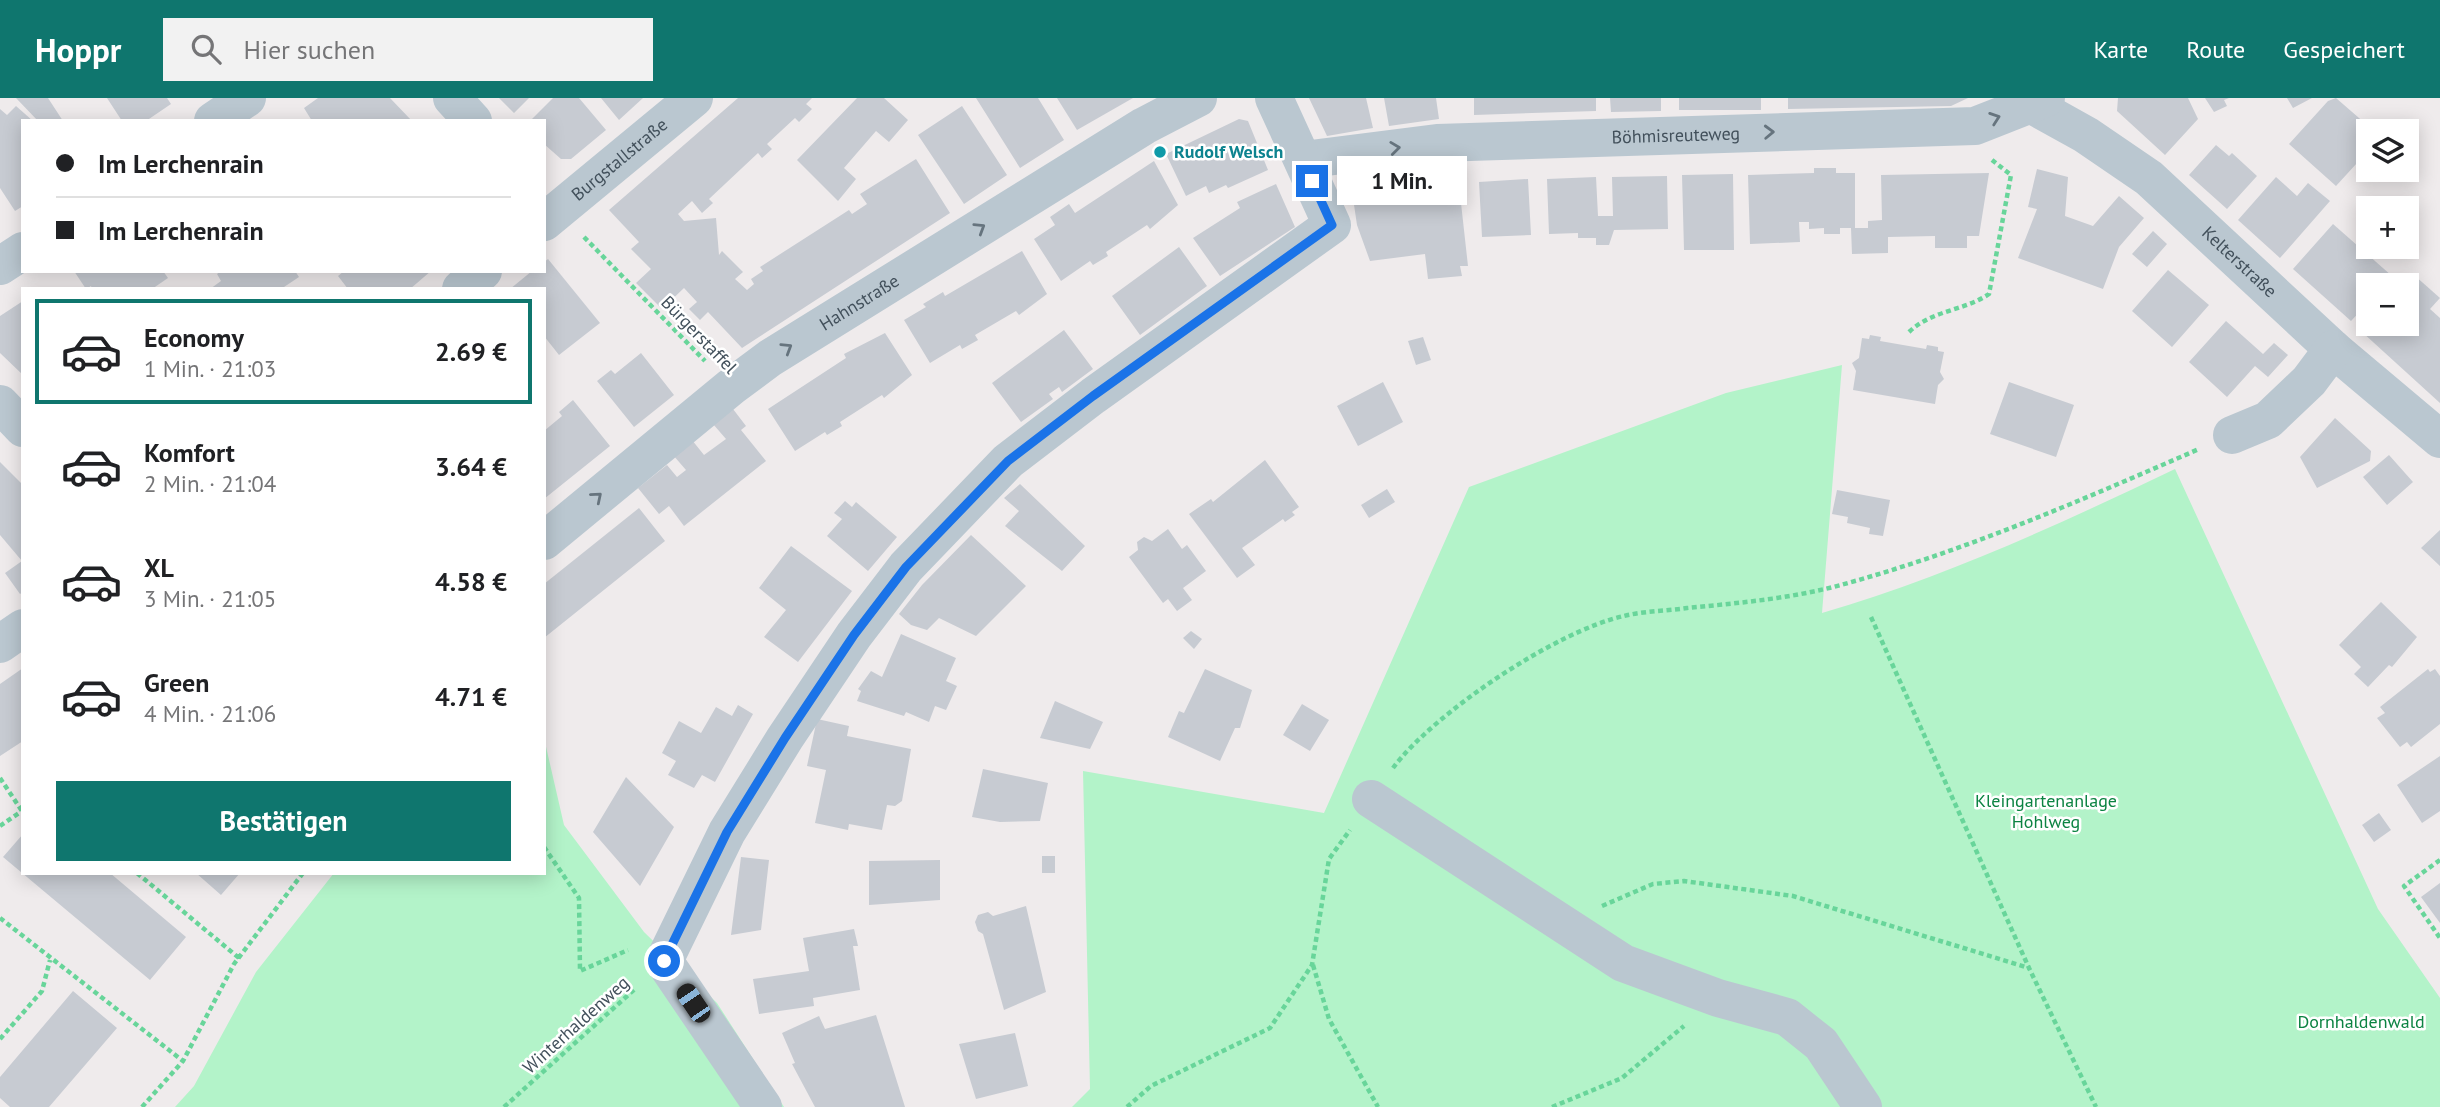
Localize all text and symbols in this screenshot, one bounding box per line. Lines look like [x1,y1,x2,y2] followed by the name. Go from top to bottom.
[163,18,653,81] search box
[35,28,121,71] text: Hoppr
[187,30,225,68] icon: search
[243,33,375,66] text: Hier suchen
[2093,34,2148,65] text: Karte
[2186,34,2245,65] text: Route
[2283,34,2405,65] text: Gespeichert
[1989,112,2001,126] one-way arrow
[567,113,672,206] street label: Burgstallstraße
[2356,119,2419,336] map controls
[2356,119,2419,182] button: layers
[1611,121,1740,148] street label: Böhmisreuteweg
[1764,125,1775,140] one-way arrow
[1174,140,1283,163] place label: Rudolf Welsch
[1389,141,1401,156] one-way arrow
[1152,144,1168,160] marker: Rudolf Welsch
[98,147,264,180] text: Im Lerchenrain
[1336,156,1466,206] callout: 1 Min.
[1296,165,1328,197] route end
[1371,166,1433,195] text: 1 Min.
[2356,196,2419,259] button: +
[98,214,264,247] text: Im Lerchenrain
[2197,221,2282,302] street label: Kelterstraße
[973,224,986,237] one-way arrow
[815,269,903,335] street label: Hahnstraße
[2356,273,2419,336] button: −
[657,291,743,379] street label: Bürgerstaffel
[60,320,123,383] icon: car
[144,321,244,354] text: Economy
[435,335,507,368] text: 2.69 €
[779,344,792,357] one-way arrow
[144,354,276,383] text: 1 Min. · 21:03
[60,435,123,498] icon: car
[144,436,235,469] text: Komfort
[435,450,507,483] text: 3.64 €
[144,469,276,498] text: 2 Min. · 21:04
[589,493,601,506] one-way arrow
[60,550,123,613] icon: car
[144,551,174,584] text: XL
[435,565,507,598] text: 4.58 €
[144,584,276,613] text: 3 Min. · 21:05
[60,665,123,728] icon: car
[144,666,209,699] text: Green
[435,680,507,713] text: 4.71 €
[144,699,276,728] text: 4 Min. · 21:06
[56,781,511,861] button: Bestätigen
[1975,789,2117,833] park label: Kleingartenanlage Hohlweg
[648,945,680,977] route start
[518,971,634,1078] street label: Winterhaldenweg
[673,980,714,1026] car
[2297,1010,2425,1033] park label: Dornhaldenwald

